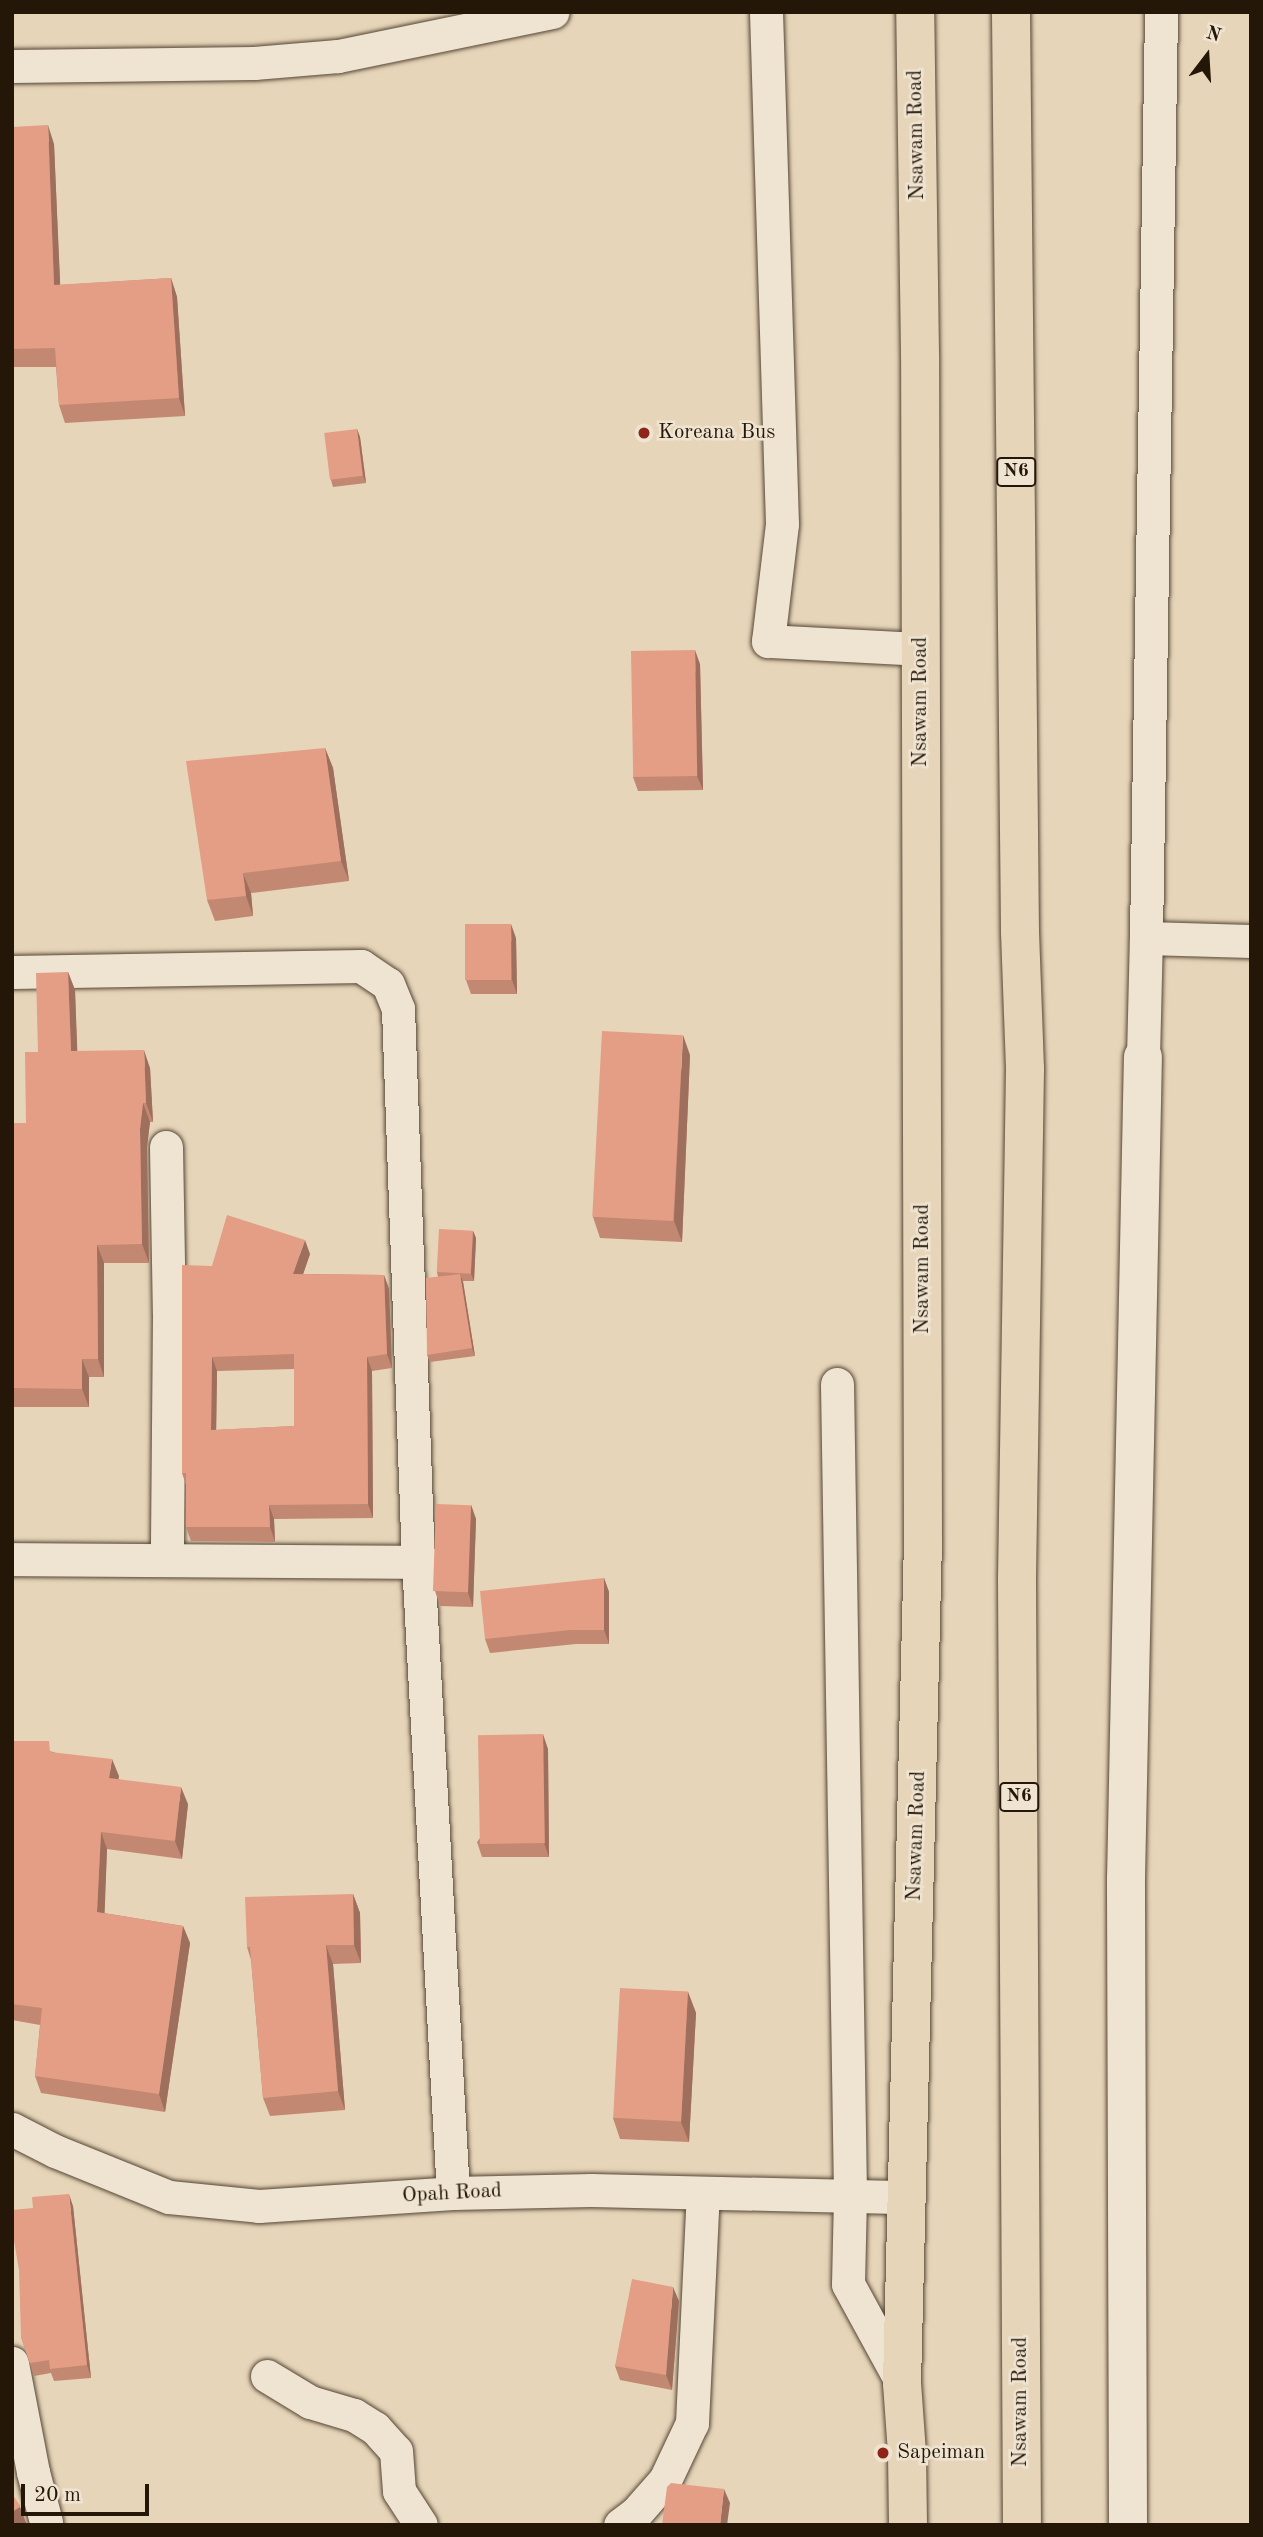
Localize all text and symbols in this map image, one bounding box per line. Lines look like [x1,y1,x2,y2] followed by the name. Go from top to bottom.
[1172,21,1242,91] north arrow
[1204,24,1223,47] text: N
[903,70,931,200] street label: Nsawam Road
[658,420,775,446] place label: Koreana Bus
[636,425,652,441] marker: Koreana Bus
[995,457,1037,488] road number: N6
[908,637,934,767] street label: Nsawam Road
[910,1204,936,1334] street label: Nsawam Road
[902,1770,932,1902] street label: Nsawam Road
[998,1782,1040,1812] road number: N6
[401,2179,503,2209] street label: Opah Road
[1008,2337,1034,2467] street label: Nsawam Road
[897,2440,985,2466] place label: Sapeiman
[875,2445,891,2461] marker: Sapeiman
[24,2470,152,2514] scale bar
[34,2485,81,2506] text: 20 m

